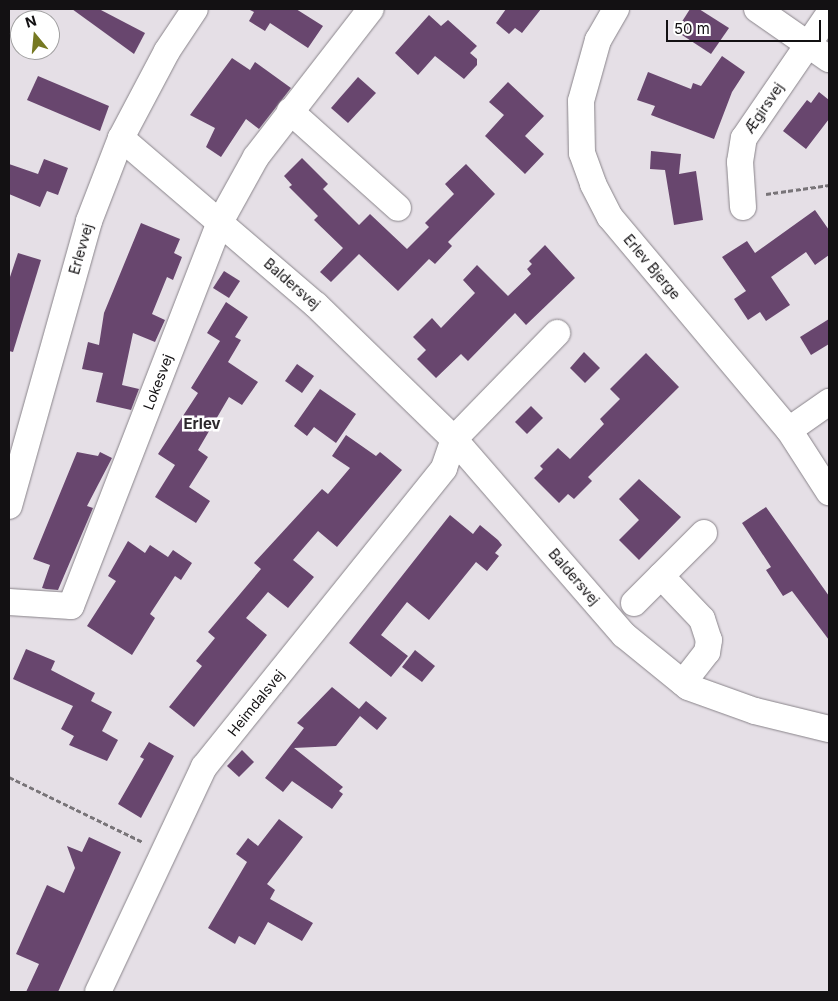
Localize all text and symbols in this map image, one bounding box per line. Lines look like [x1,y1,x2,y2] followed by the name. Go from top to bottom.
[10,10,60,60] north arrow
[668,10,823,42] scale bar
[23,11,38,31] text: N
[674,19,710,38] text: 50 m
[741,79,787,137] street label: Ægirsvej
[66,222,96,276] street label: Erlevvej
[620,231,684,303] street label: Erlev Bjerge
[260,255,324,313] street label: Baldersvej
[140,352,176,412] street label: Lokesvej
[183,415,221,433] district label: Erlev
[545,545,603,609] street label: Baldersvej
[224,666,288,740] street label: Heimdalsvej

